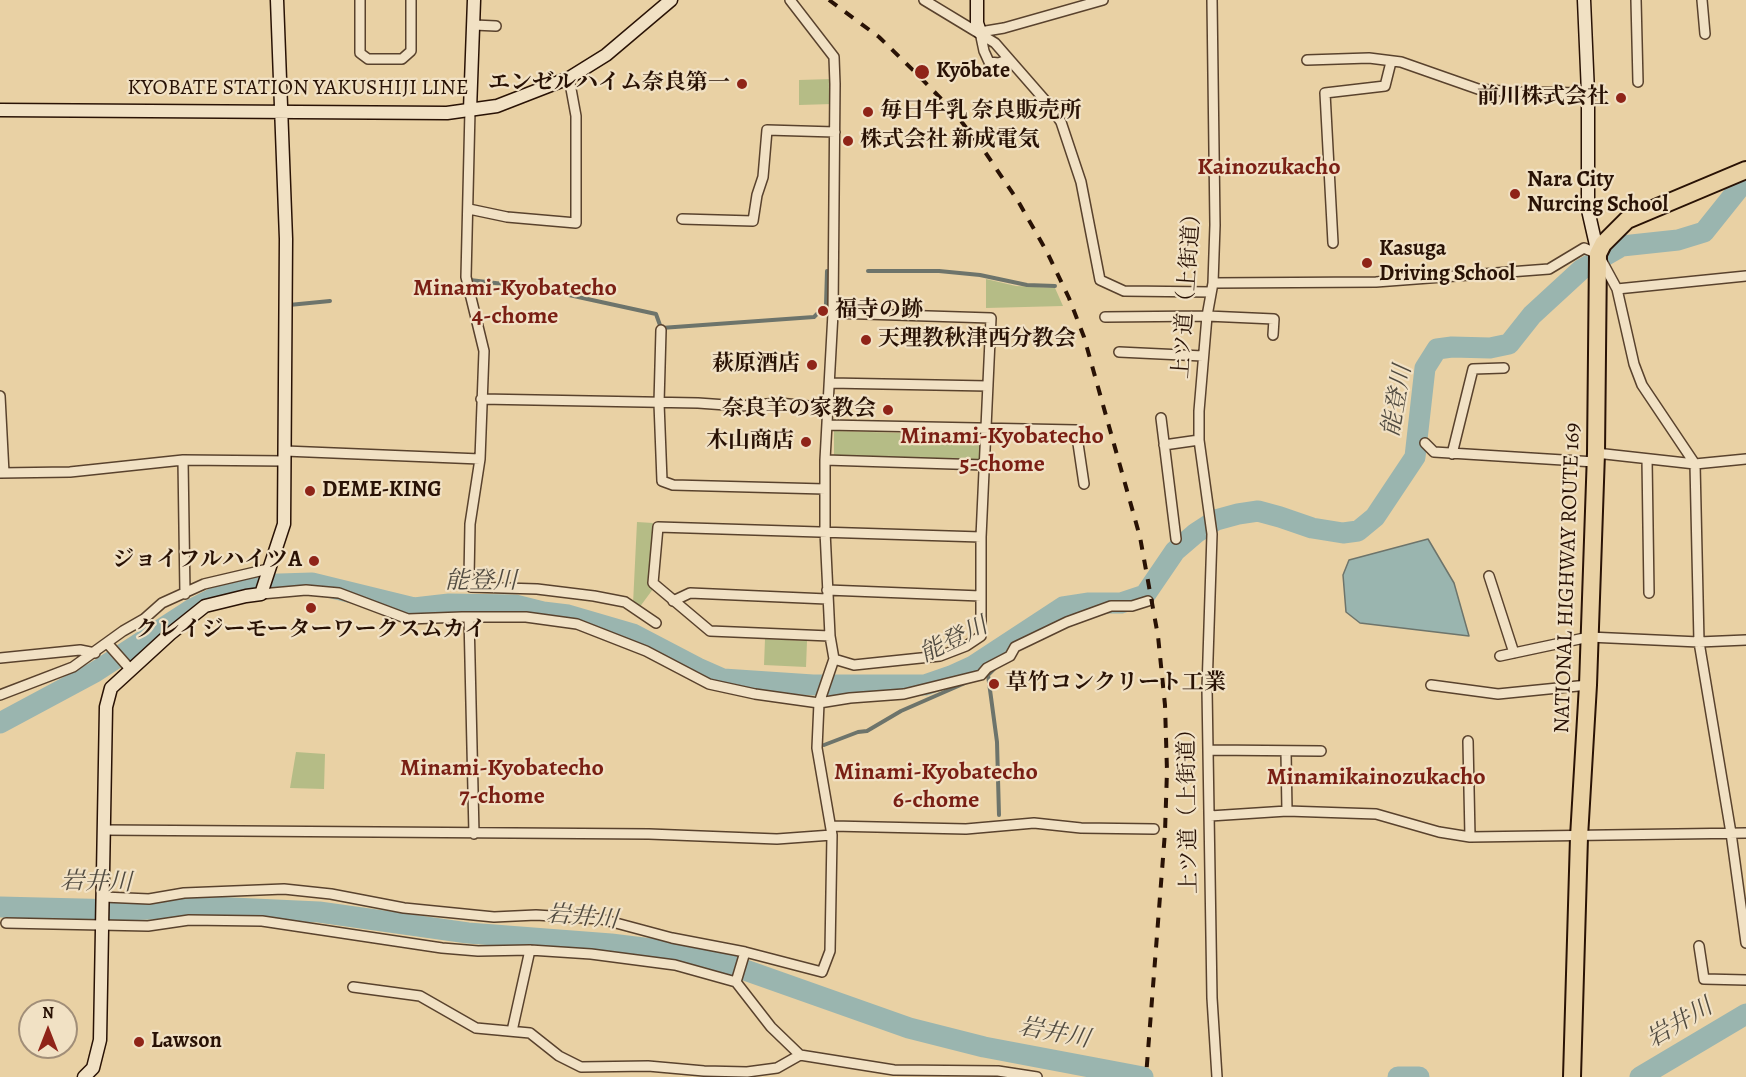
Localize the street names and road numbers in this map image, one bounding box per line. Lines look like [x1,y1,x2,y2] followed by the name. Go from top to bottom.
[127,76,469,102] street label: KYOBATE STATION YAKUSHIJI LINE
[1169,202,1207,380] street label: 上ツ道（上街道）
[1549,422,1587,734] street label: NATIONAL HIGHWAY ROUTE 169
[1174,718,1204,894] street label: 上ツ道（上街道）

